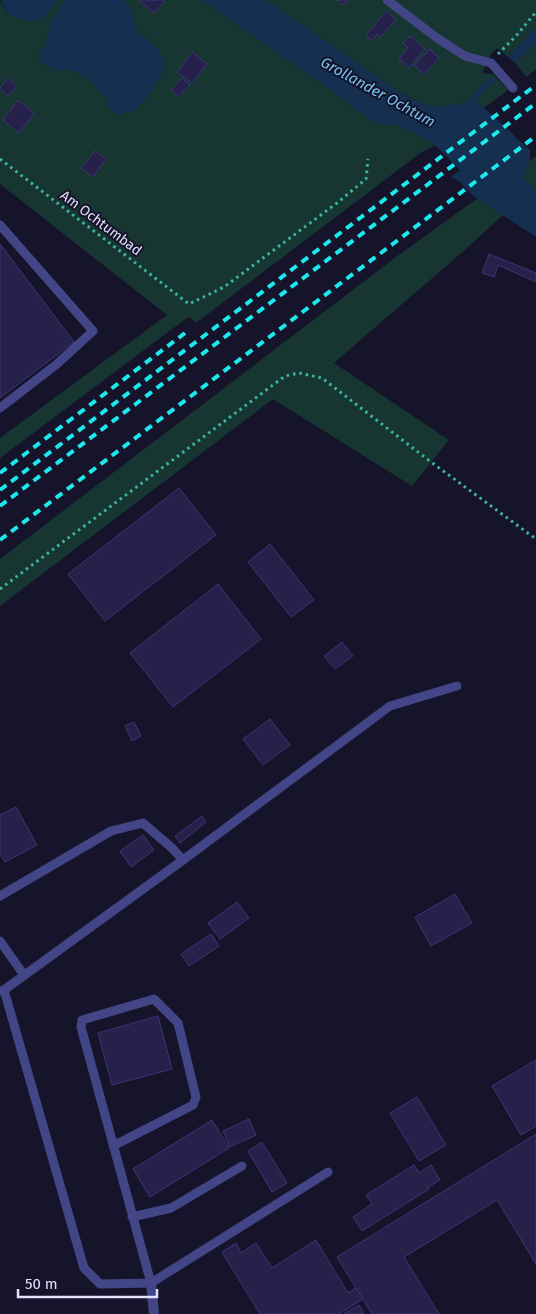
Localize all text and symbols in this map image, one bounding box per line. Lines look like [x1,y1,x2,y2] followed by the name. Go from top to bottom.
[318,53,438,131] water label: Grollander Ochtum
[57,187,145,259] street label: Am Ochtumbad
[18,1266,156,1298] scale bar
[25,1275,58,1293] text: 50 m

